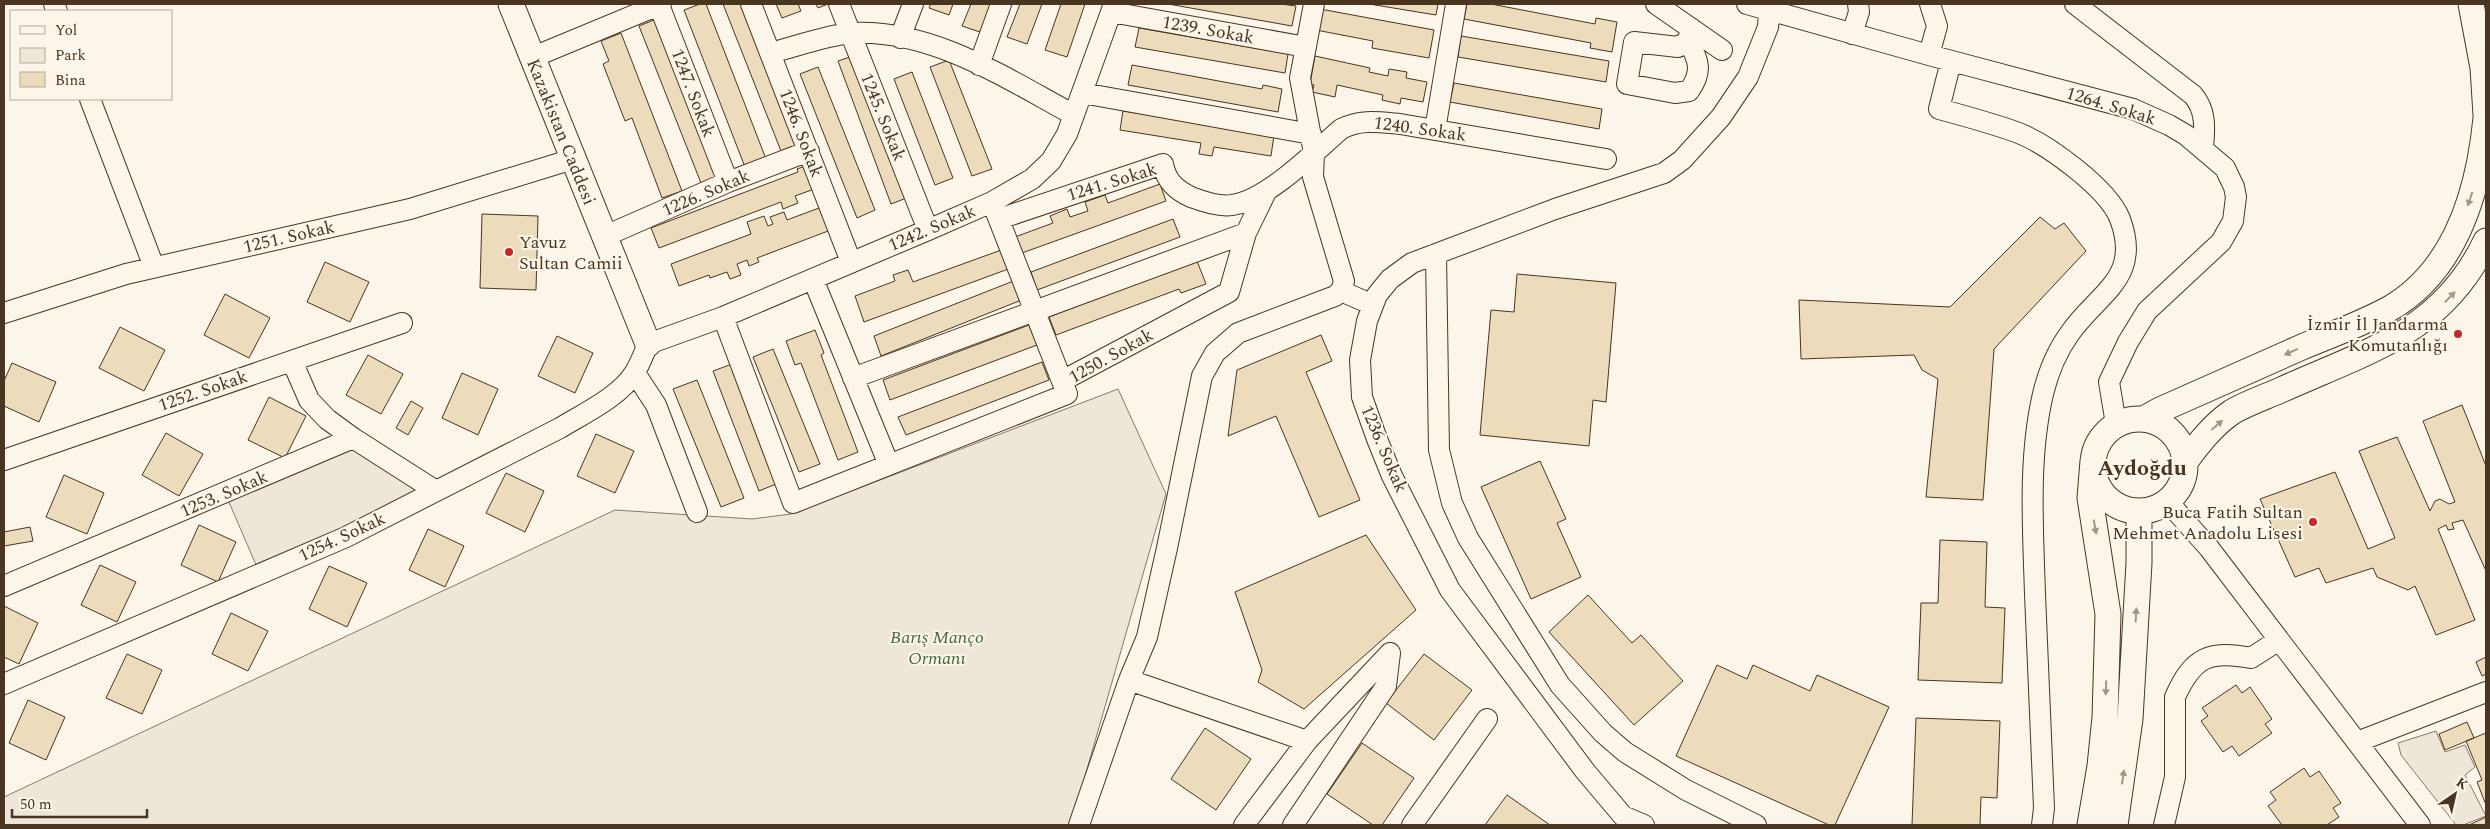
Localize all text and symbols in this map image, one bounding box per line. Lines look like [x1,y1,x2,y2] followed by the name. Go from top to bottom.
[1160,9,1256,51] street label: 1239. Sokak
[10,10,172,100] legend
[55,19,77,42] text: Yol
[55,44,86,67] text: Park
[664,45,722,141] street label: 1247. Sokak
[519,55,603,209] street label: Kazakistan Caddesi
[55,69,86,92] text: Bina
[853,69,913,165] street label: 1245. Sokak
[2063,79,2159,133] street label: 1264. Sokak
[772,85,830,181] street label: 1246. Sokak
[1372,109,1468,149] street label: 1240. Sokak
[1064,155,1160,209] street label: 1241. Sokak
[658,162,754,224] street label: 1226. Sokak
[2466,192,2473,207] one-way arrow
[884,197,980,259] street label: 1242. Sokak
[241,213,337,261] street label: 1251. Sokak
[519,229,623,277] place label: Yavuz Sultan Camii
[503,246,515,258] marker: Yavuz Sultan Camii
[2444,291,2456,303] one-way arrow
[2307,311,2448,359] place label: İzmir İl Jandarma Komutanlığı
[1064,322,1158,390] street label: 1250. Sokak
[2452,328,2464,340] marker: İzmir İl Jandarma Komutanlığı
[2284,349,2298,357] one-way arrow
[155,363,251,419] street label: 1252. Sokak
[1353,401,1415,497] street label: 1236. Sokak
[2211,419,2223,431] one-way arrow
[2097,452,2187,485] district label: Aydoğdu
[176,463,272,525] street label: 1253. Sokak
[2112,499,2303,547] place label: Buca Fatih Sultan Mehmet Anadolu Lisesi
[294,505,390,569] street label: 1254. Sokak
[2307,516,2319,528] marker: Buca Fatih Sultan Mehmet Anadolu Lisesi
[2092,519,2100,535] one-way arrow
[2132,607,2140,623] one-way arrow
[890,624,984,672] park label: Barış Manço Ormanı
[2102,681,2110,697] one-way arrow
[2119,769,2127,785] one-way arrow
[2430,769,2480,819] north arrow
[2452,772,2472,795] text: K
[12,786,148,818] scale bar
[20,793,52,816] text: 50 m

